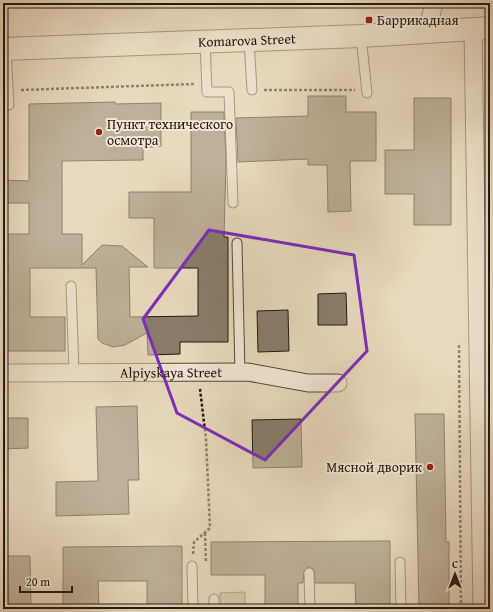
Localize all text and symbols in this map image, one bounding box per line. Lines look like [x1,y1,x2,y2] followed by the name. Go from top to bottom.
[377,10,459,30] place label: Баррикадная
[364,15,374,25] marker: Баррикадная
[198,28,296,52] street label: Komarova Street
[107,114,233,150] place label: Пункт технического осмотра
[94,127,104,137] marker: Пункт технического осмотра
[120,362,222,383] street label: Alpiyskaya Street
[326,457,423,477] place label: Мясной дворик
[425,462,435,472] marker: Мясной дворик
[435,554,475,594] north arrow
[452,556,458,572] text: С
[20,568,72,594] scale bar
[26,573,50,590] text: 20 m

